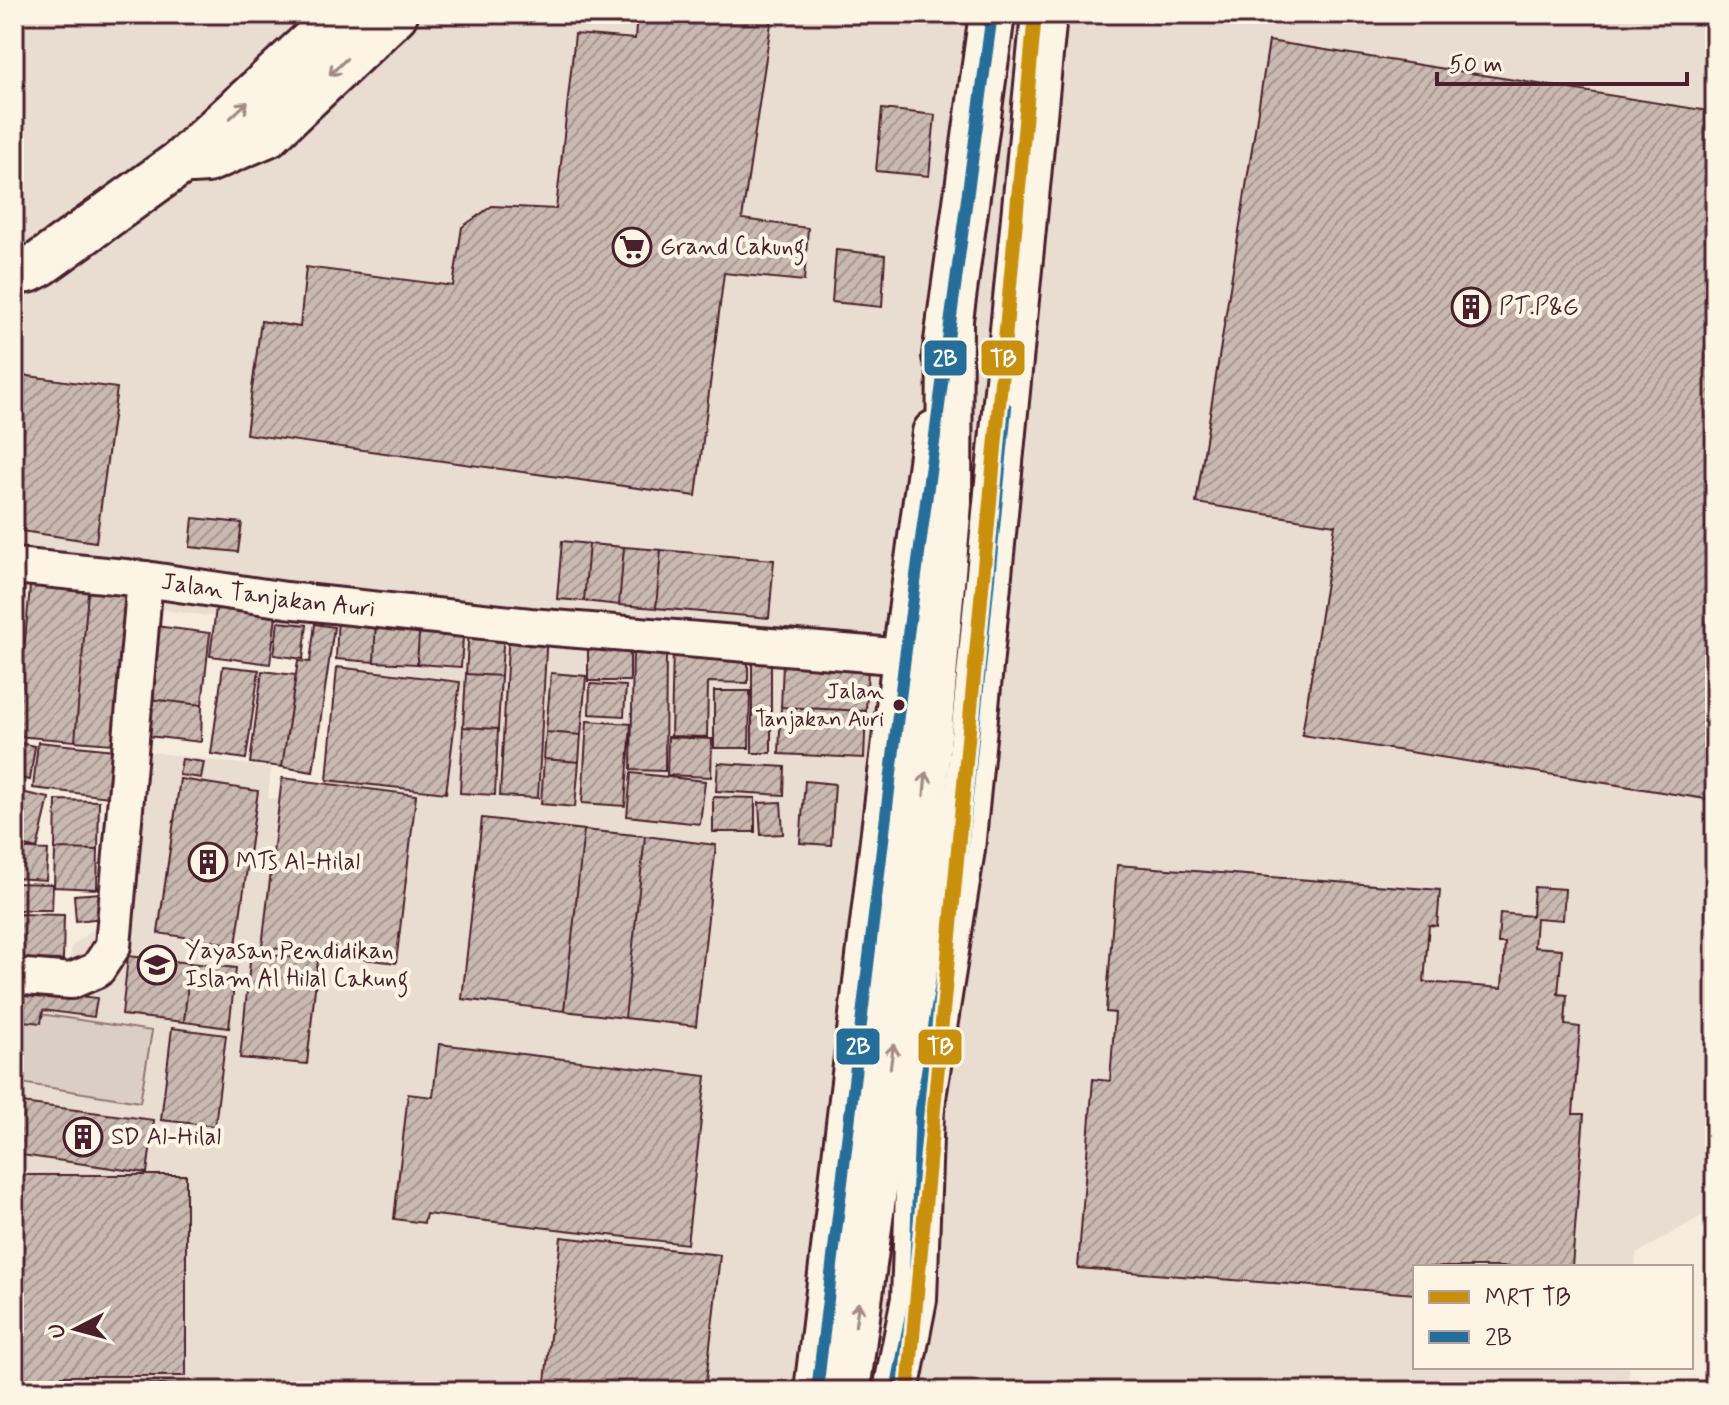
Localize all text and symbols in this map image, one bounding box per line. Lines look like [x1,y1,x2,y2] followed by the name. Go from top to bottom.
[1437,36,1687,86] scale bar
[1449,50,1503,81] text: 50 m
[329,57,348,76] one-way arrow
[228,101,248,119] one-way arrow
[611,226,653,268] supermarket icon: Grand Cakung
[660,232,805,266] place label: Grand Cakung
[1450,286,1492,328] building icon: PT.P&G
[1499,292,1579,323] place label: PT.P&G
[923,339,968,377] line badge: 2B
[980,339,1026,377] line badge: TB
[933,346,957,374] text: 2B
[990,346,1017,374] text: TB
[159,566,377,625] street label: Jalan Tanjakan Auri
[755,678,884,734] place label: Jalan Tanjakan Auri
[891,697,907,713] marker: Jalan Tanjakan Auri
[917,771,932,798] one-way arrow
[187,841,229,883] building icon: MTs Al-Hilal
[236,847,360,878] place label: MTs Al-Hilal
[185,936,408,998] place label: Yayasan Pendidikan Islam Al Hilal Cakung
[136,944,178,986] school or university icon: Yayasan Pendidikan Islam Al Hilal Cakung
[835,1027,881,1066] line badge: 2B
[917,1028,963,1066] line badge: TB
[846,1034,870,1062] text: 2B
[927,1034,954,1062] text: TB
[885,1044,900,1069] one-way arrow
[62,1116,104,1158] building icon: SD Al-Hilal
[111,1122,221,1153] place label: SD Al-Hilal
[1413,1265,1693,1369] legend
[1485,1283,1571,1314] text: MRT TB
[36,1289,116,1369] north arrow
[850,1302,865,1327] one-way arrow
[43,1322,73,1339] text: U
[1485,1323,1512,1354] text: 2B

